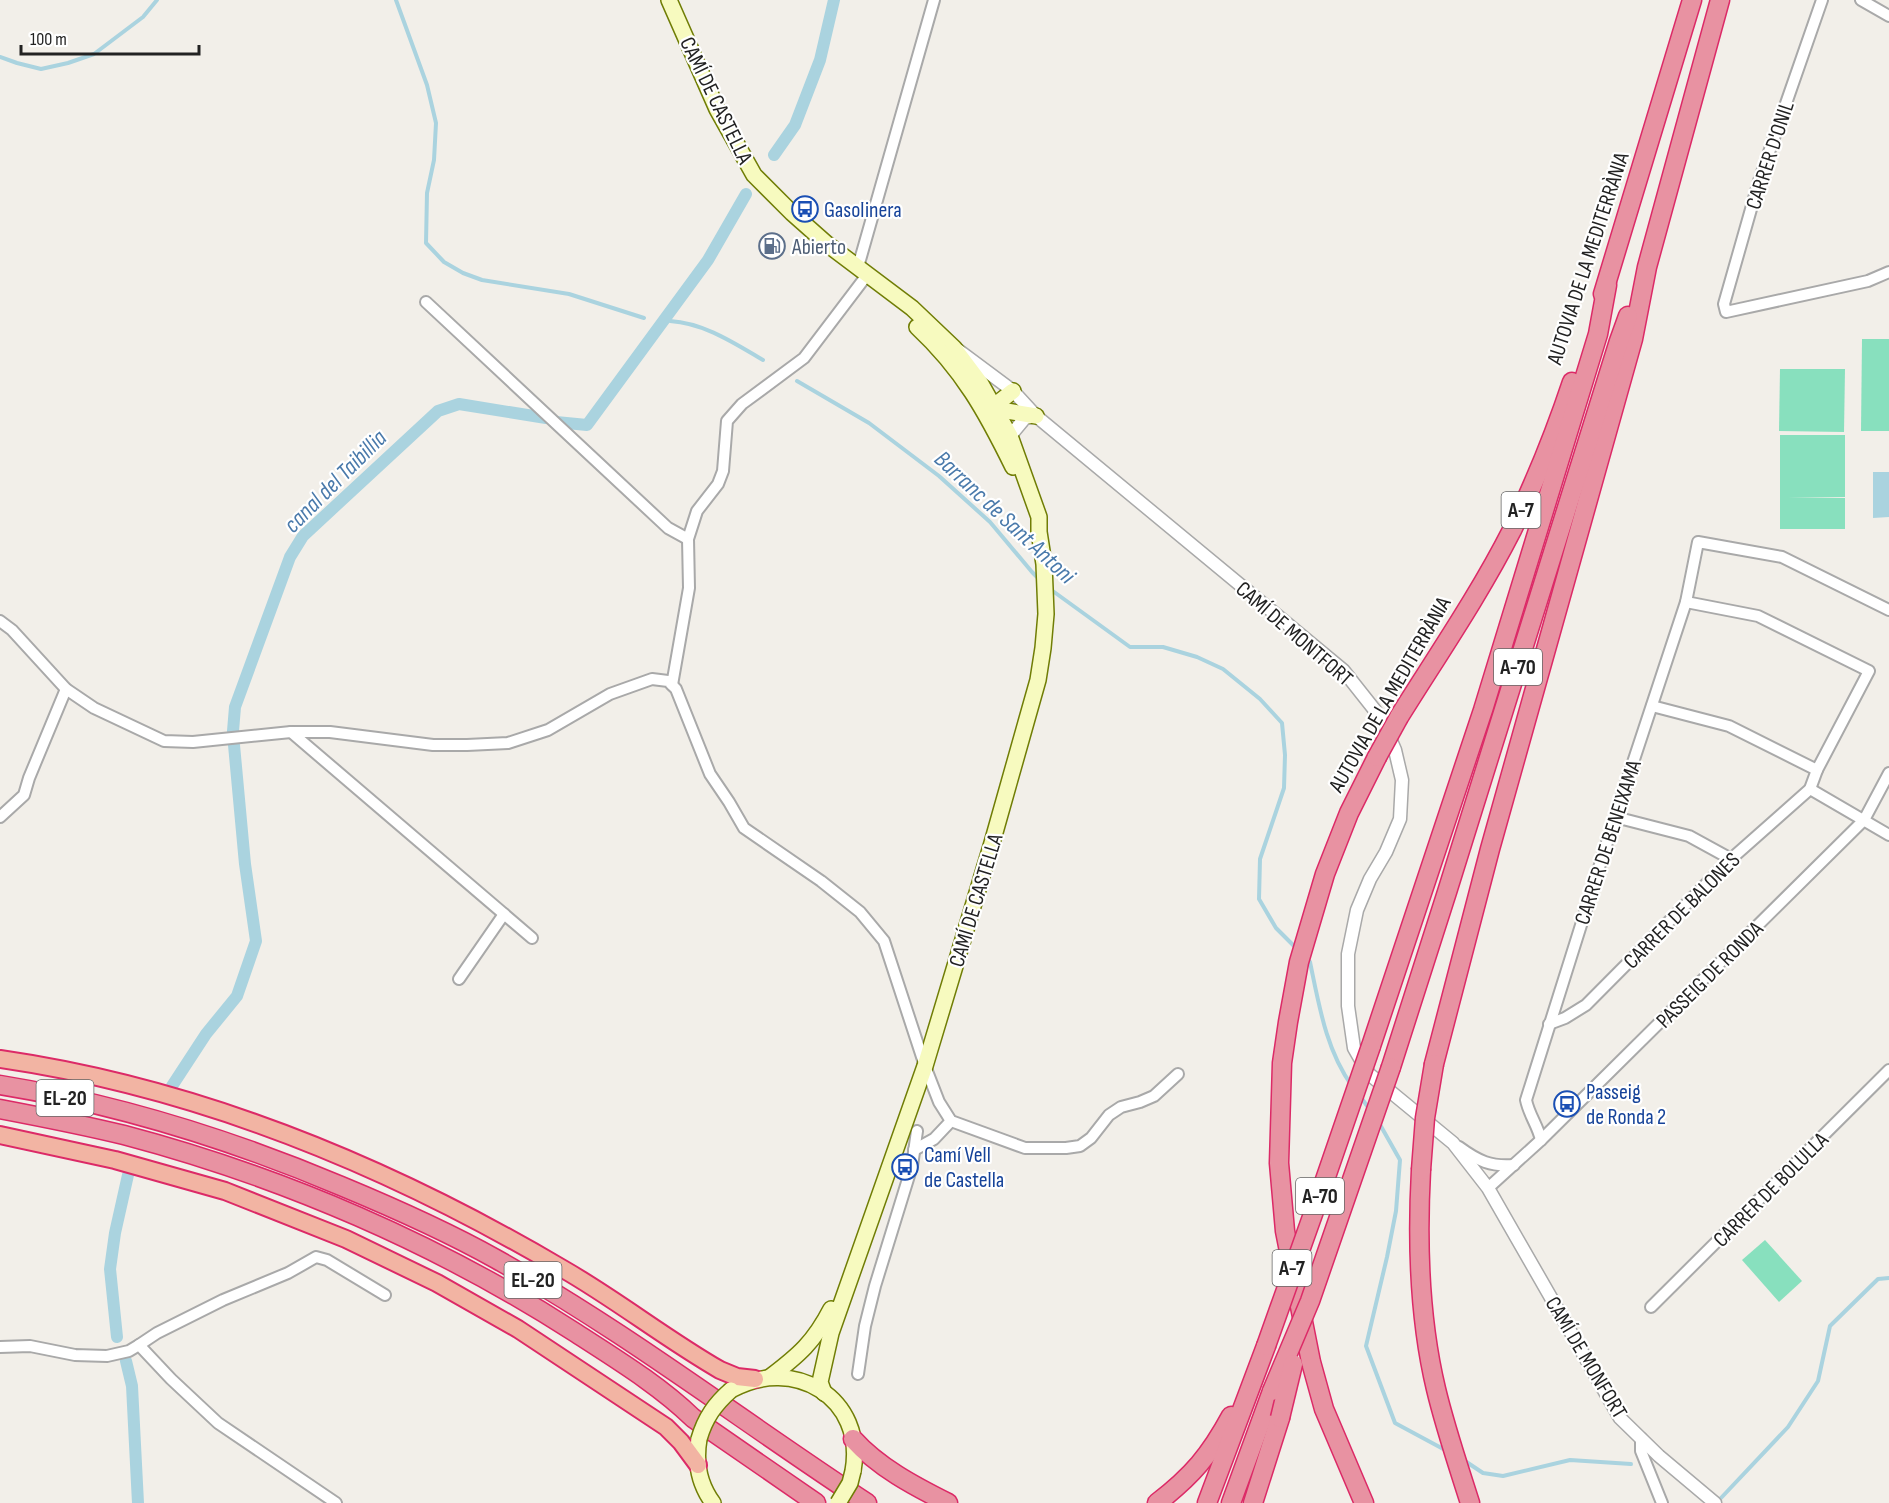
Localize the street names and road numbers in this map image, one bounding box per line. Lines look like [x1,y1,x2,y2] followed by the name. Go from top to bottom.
[673,33,758,169] street label: CAMÍ DE CASTELLA
[1740,98,1801,213] street label: CARRER D'ONIL
[1541,148,1636,369] street label: AUTOVIA DE LA MEDITERRÀNIA
[1502,492,1540,528] road number: A-7
[1230,576,1358,692] street label: CAMÍ DE MONTFORT
[1323,592,1458,798] street label: AUTOVIA DE LA MEDITERRÀNIA
[1494,649,1542,685] road number: A-70
[1569,756,1648,928] street label: CARRER DE BENEIXAMA
[943,830,1010,970] street label: CAMÍ DE CASTELLA
[1618,847,1746,975] street label: CARRER DE BALONES
[1651,916,1770,1034] street label: PASSEIG DE RONDA
[36,1080,94,1116] road number: EL-20
[1708,1126,1835,1253] street label: CARRER DE BOLULLA
[1296,1178,1344,1214] road number: A-70
[1272,1250,1312,1286] road number: A-7
[504,1262,562,1298] road number: EL-20
[1539,1292,1633,1424] street label: CAMÍ DE MONFORT

